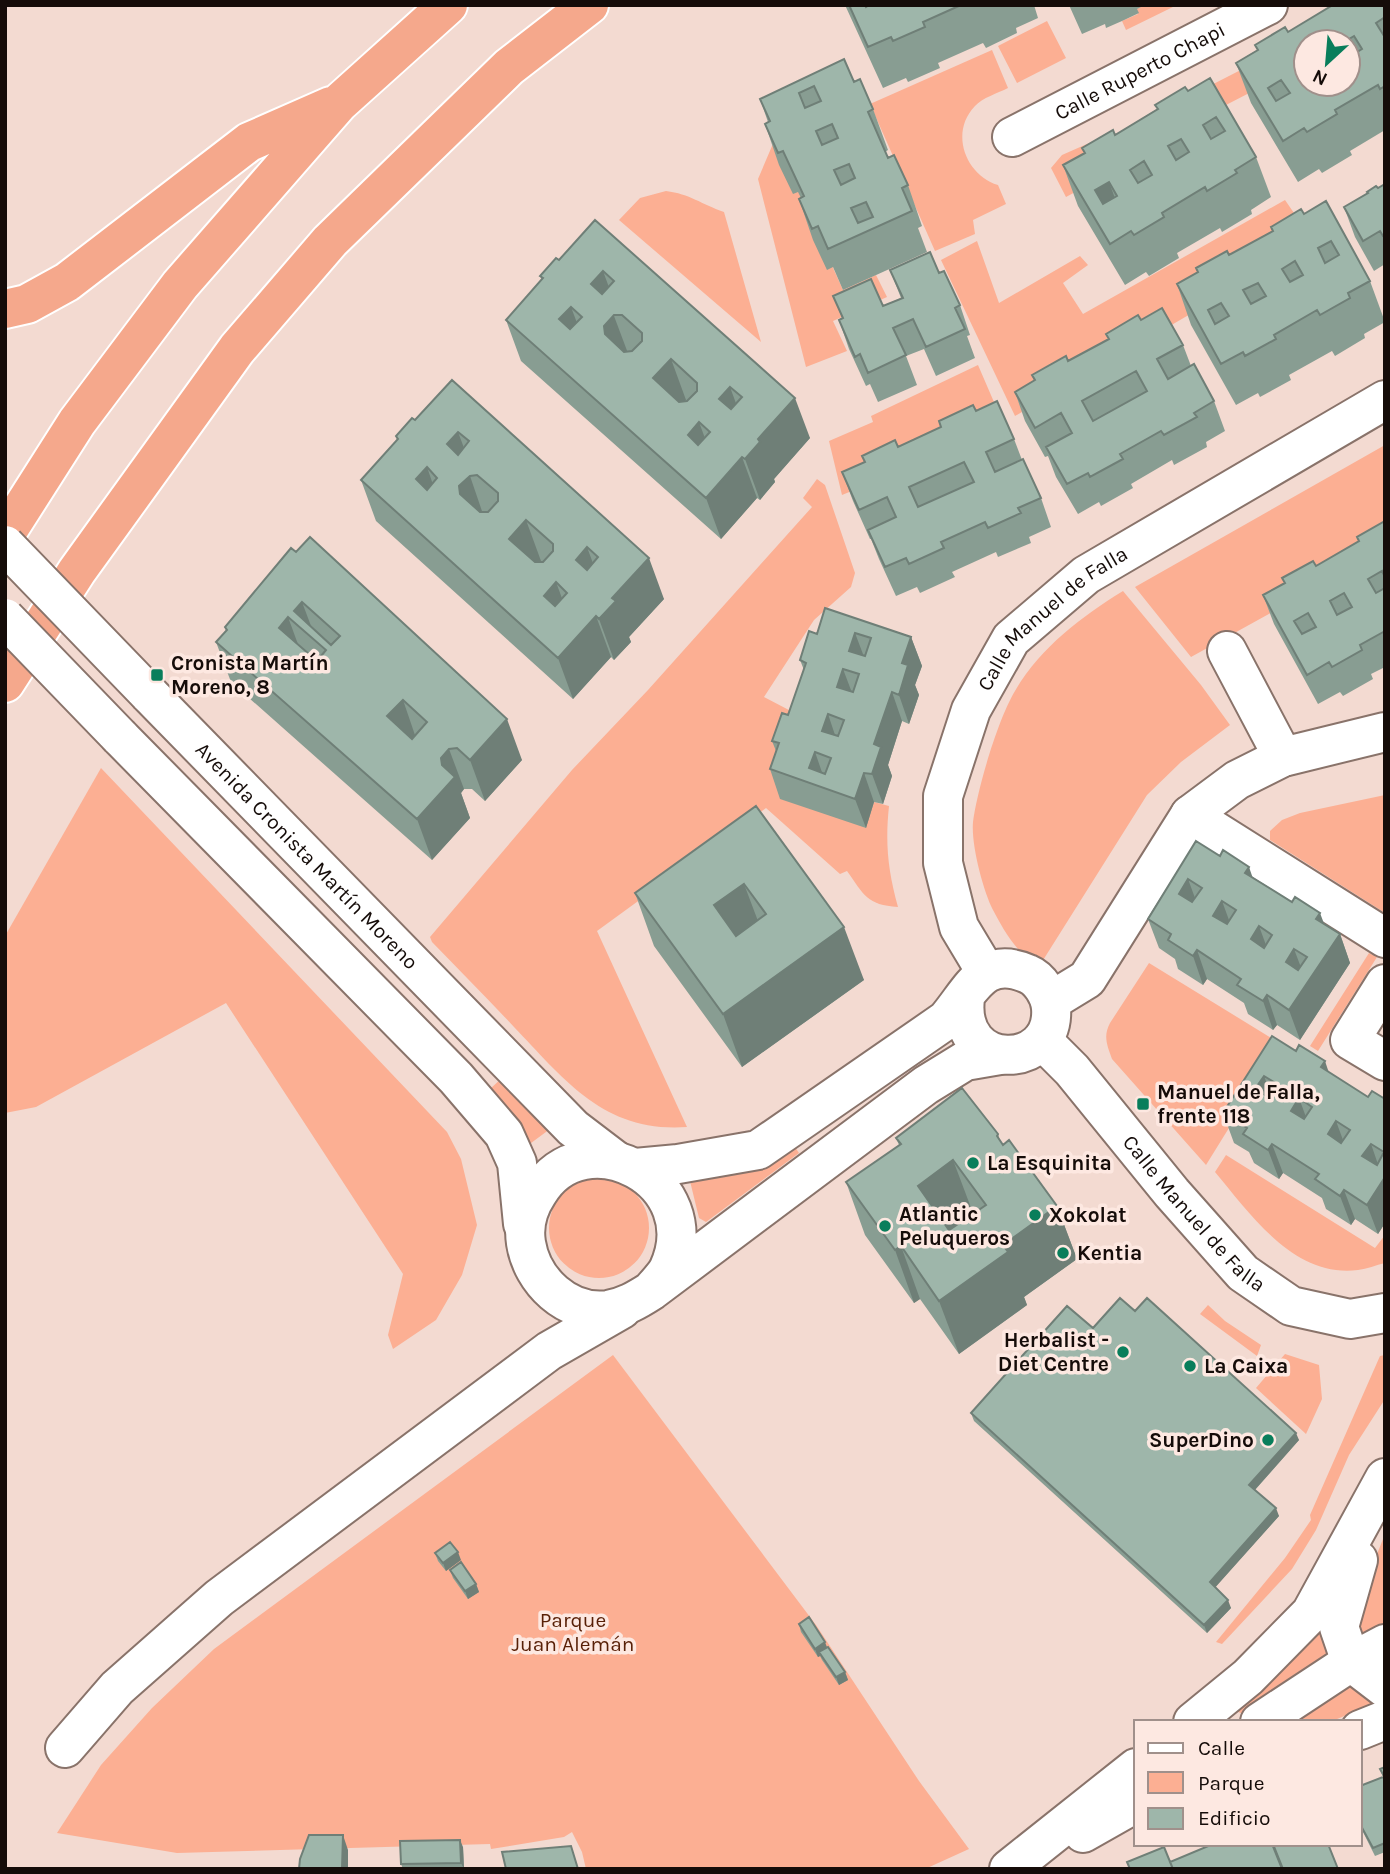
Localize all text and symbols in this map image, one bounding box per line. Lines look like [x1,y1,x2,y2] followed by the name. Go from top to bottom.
[1051,17,1229,125] street label: Calle Ruperto Chapi
[1292,28,1362,98] north arrow
[1309,65,1331,90] text: N
[972,541,1132,695] street label: Calle Manuel de Falla
[171,651,329,699] place label: Cronista Martín Moreno, 8
[149,667,165,683] marker: Cronista Martín Moreno, 8
[191,737,423,974] street label: Avenida Cronista Martín Moreno
[1157,1080,1320,1128] place label: Manuel de Falla, frente 118
[1135,1096,1151,1112] marker: Manuel de Falla, frente 118
[1118,1130,1270,1297] street label: Calle Manuel de Falla
[987,1151,1112,1176] place label: La Esquinita
[965,1155,981,1171] marker: La Esquinita
[899,1202,1010,1251] place label: Atlantic Peluqueros
[1049,1203,1127,1227] place label: Xokolat
[1027,1207,1043,1223] marker: Xokolat
[877,1218,893,1234] marker: Atlantic Peluqueros
[1077,1241,1142,1265] place label: Kentia
[1055,1245,1071,1261] marker: Kentia
[998,1328,1109,1376] place label: Herbalist - Diet Centre
[1115,1344,1131,1360] marker: Herbalist - Diet Centre
[1204,1354,1288,1378] place label: La Caixa
[1182,1358,1198,1374] marker: La Caixa
[1149,1428,1254,1452] place label: SuperDino
[1260,1432,1276,1448] marker: SuperDino
[511,1608,635,1656] park label: Parque Juan Alemán
[1134,1720,1362,1846] legend
[1198,1736,1245,1760] text: Calle
[1198,1771,1265,1795] text: Parque
[1198,1806,1271,1830] text: Edificio

